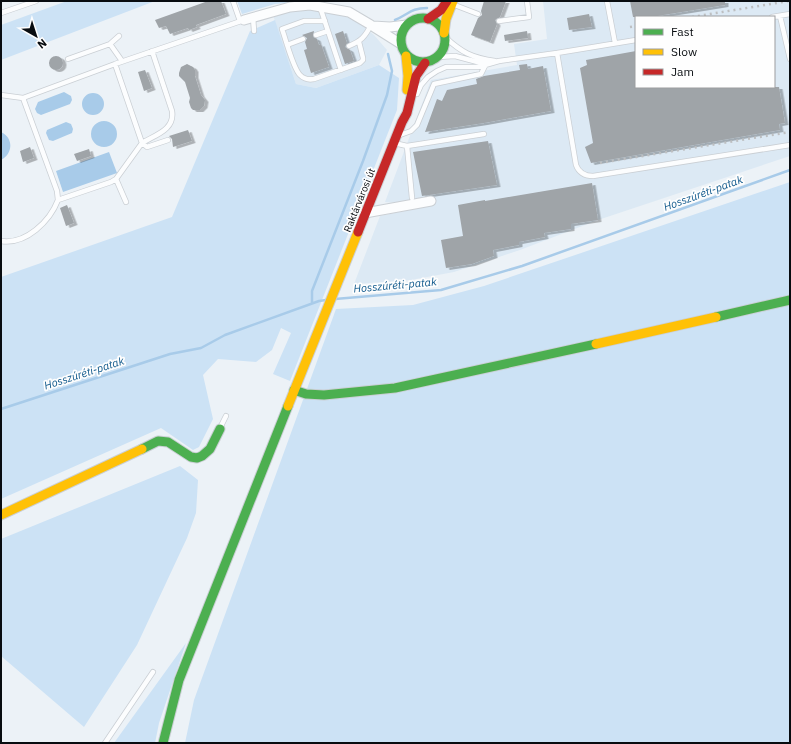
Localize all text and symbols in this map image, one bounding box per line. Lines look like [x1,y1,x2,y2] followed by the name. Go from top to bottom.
[16,16,56,56] north arrow
[635,16,775,88] legend
[671,24,694,39] text: Fast
[35,36,50,52] text: N
[671,44,697,59] text: Slow
[671,64,694,79] text: Jam
[341,166,378,234] street label: Raktárvárosi út
[661,172,745,214] water label: Hosszúréti-patak
[353,274,437,296] water label: Hosszúréti-patak
[42,353,126,393] water label: Hosszúréti-patak

